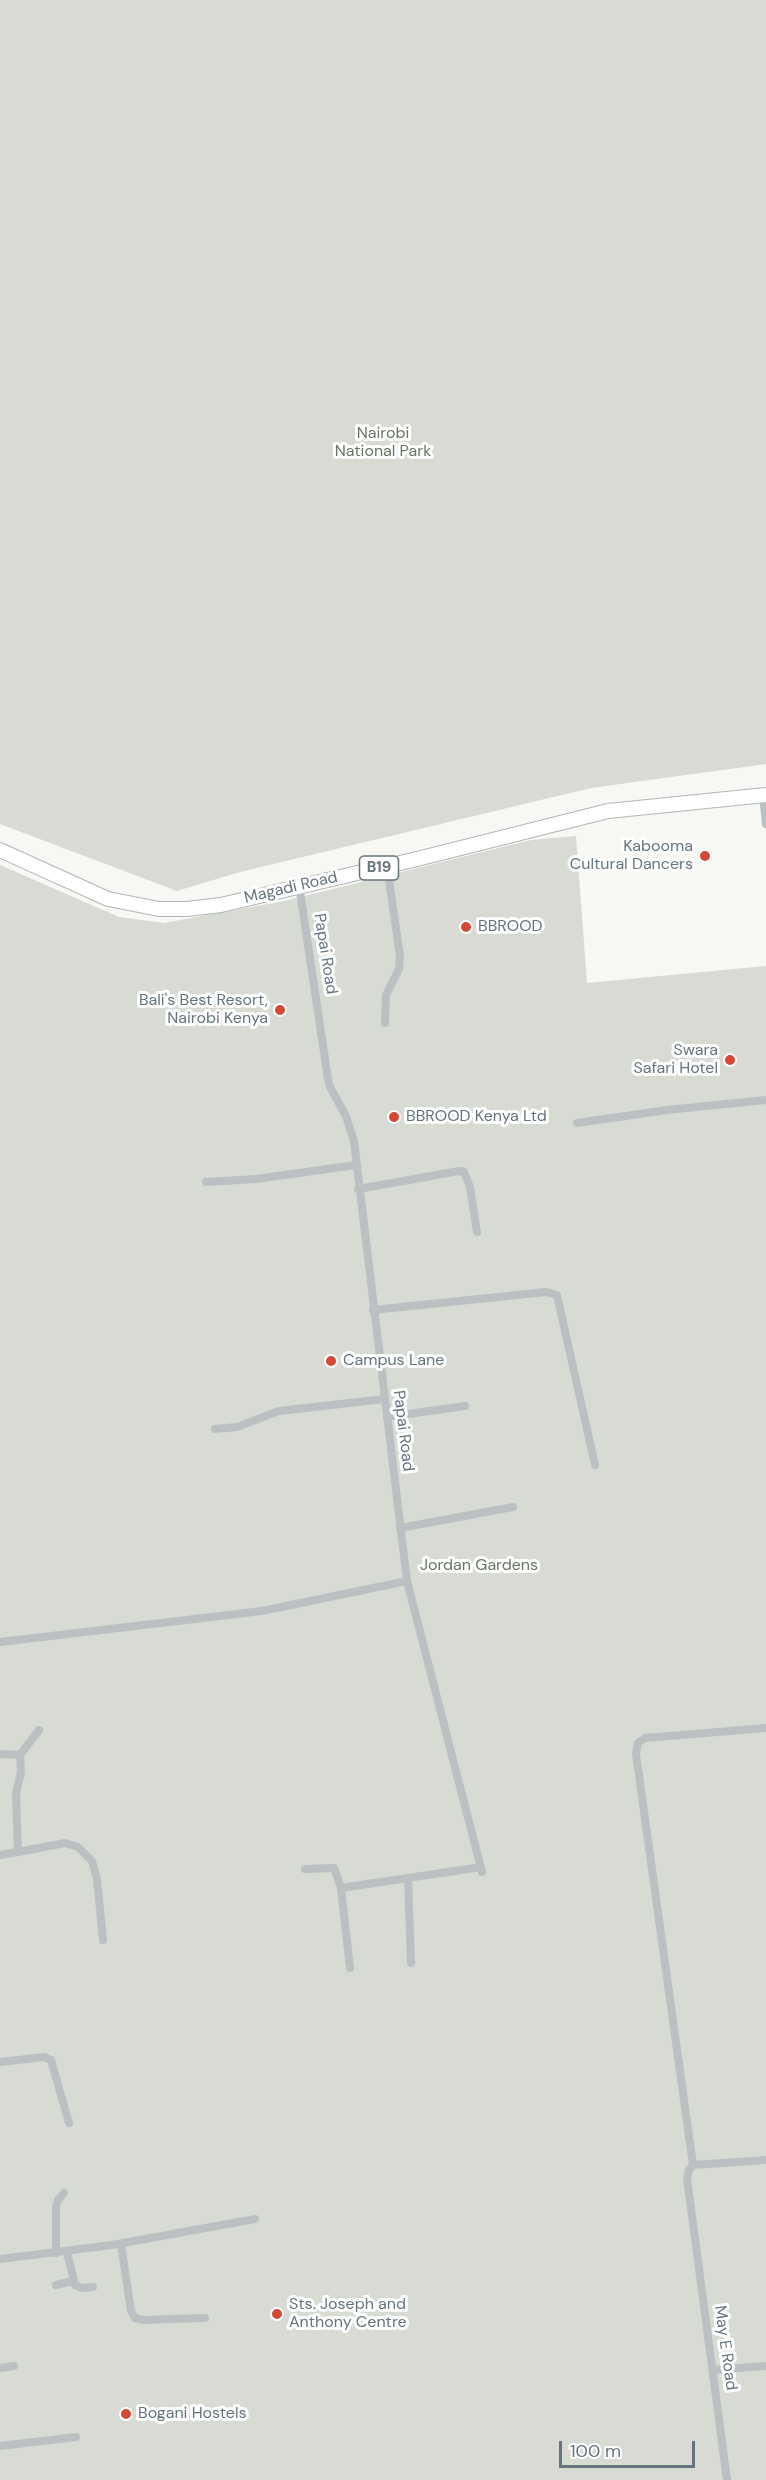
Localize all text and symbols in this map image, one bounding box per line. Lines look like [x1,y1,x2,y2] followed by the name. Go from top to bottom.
[335,424,431,462] park label: Nairobi National Park
[570,837,693,875] place label: Kabooma Cultural Dancers
[698,849,712,863] marker: Kabooma Cultural Dancers
[360,856,398,880] road number: B19
[242,868,340,908] street label: Magadi Road
[309,912,341,996] street label: Papai Road
[478,917,543,937] place label: BBROOD
[459,920,473,934] marker: BBROOD
[139,991,268,1029] place label: Bali's Best Resort, Nairobi Kenya
[273,1003,287,1017] marker: Bali's Best Resort, Nairobi Kenya
[633,1041,718,1079] place label: Swara Safari Hotel
[723,1053,737,1067] marker: Swara Safari Hotel
[406,1107,547,1127] place label: BBROOD Kenya Ltd
[387,1110,401,1124] marker: BBROOD Kenya Ltd
[343,1351,444,1371] place label: Campus Lane
[324,1354,338,1368] marker: Campus Lane
[388,1389,418,1473] street label: Papai Road
[420,1556,538,1576] park label: Jordan Gardens
[289,2295,407,2333] place label: Sts. Joseph and Anthony Centre
[710,2304,740,2392] street label: May E Road
[270,2307,284,2321] marker: Sts. Joseph and Anthony Centre
[138,2404,247,2424] place label: Bogani Hostels
[119,2407,133,2421] marker: Bogani Hostels
[562,2429,698,2467] scale bar
[570,2439,621,2463] text: 100 m

